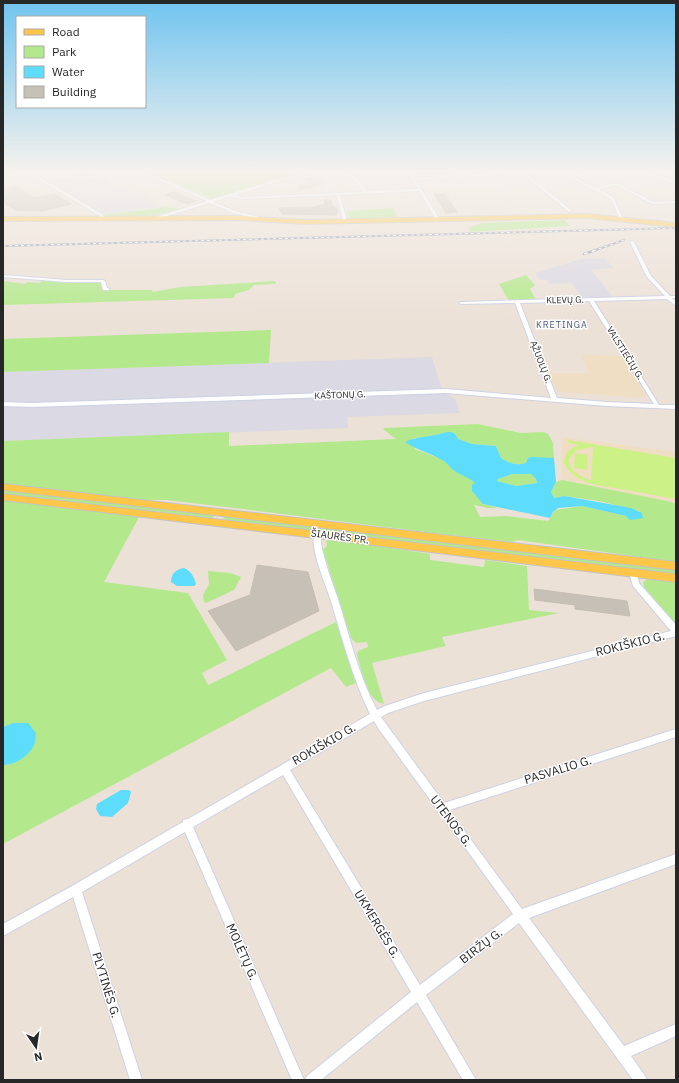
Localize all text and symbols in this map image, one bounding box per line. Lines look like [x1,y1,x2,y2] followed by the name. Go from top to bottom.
[16,16,146,108] legend
[52,24,80,39] text: Road
[52,44,77,59] text: Park
[52,64,85,79] text: Water
[52,84,97,99] text: Building
[546,294,584,305] street label: KLEVŲ G.
[536,319,588,330] district label: KRETINGA
[605,324,647,381] street label: VALSTIEČIŲ G.
[528,339,556,385] street label: ĄŽUOLŲ G.
[314,387,366,401] street label: KAŠTONŲ G.
[310,526,370,547] street label: ŠIAURĖS PR.
[594,628,666,659] street label: ROKIŠKIO G.
[289,719,358,768] street label: ROKIŠKIO G.
[522,752,593,787] street label: PASVALIO G.
[427,792,476,849] street label: UTENOS G.
[351,887,404,961] street label: UKMERGĖS G.
[223,921,262,983] street label: MOLĖTŲ G.
[456,925,505,967] street label: BIRŽŲ G.
[89,950,124,1020] street label: PLYTINĖS G.
[16,1027,56,1067] north arrow
[33,1049,44,1064] text: N

